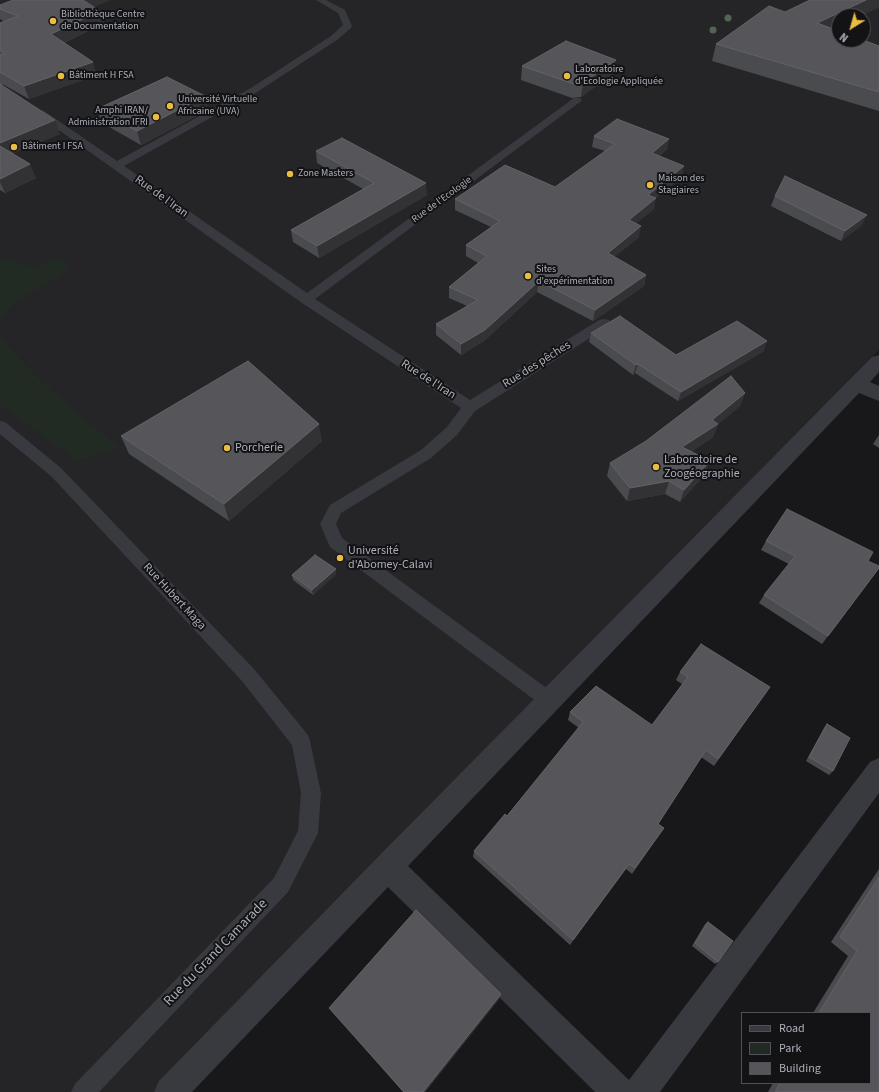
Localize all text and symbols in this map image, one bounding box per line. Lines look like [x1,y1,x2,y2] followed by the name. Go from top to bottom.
[831,8,871,48] north arrow
[61,9,145,32] place label: Bibliothèque Centre de Documentation
[48,16,58,26] marker: Bibliothèque Centre de Documentation
[837,29,852,45] text: N
[575,64,663,88] place label: Laboratoire d'Ecologie Appliquée
[69,70,134,82] place label: Bâtiment H FSA
[56,71,66,81] marker: Bâtiment H FSA
[562,71,572,81] marker: Laboratoire d'Ecologie Appliquée
[178,94,257,118] place label: Université Virtuelle Africaine (UVA)
[165,101,175,111] marker: Université Virtuelle Africaine (UVA)
[68,105,148,128] place label: Amphi IRAN/ Administration IFRI
[151,112,161,122] marker: Amphi IRAN/ Administration IFRI
[22,141,83,153] place label: Bâtiment I FSA
[9,142,19,152] marker: Bâtiment I FSA
[298,168,353,180] place label: Zone Masters
[285,169,295,179] marker: Zone Masters
[132,173,190,221] street label: Rue de l'Iran
[658,173,705,196] place label: Maison des Stagiaires
[410,174,474,226] street label: Rue de l'Ecologie
[645,180,655,190] marker: Maison des Stagiaires
[536,264,613,288] place label: Sites d'expérimentation
[523,271,533,281] marker: Sites d'expérimentation
[500,338,574,392] street label: Rue des pêches
[398,357,458,403] street label: Rue de l'Iran
[235,441,283,455] place label: Porcherie
[222,443,232,453] marker: Porcherie
[664,453,740,481] place label: Laboratoire de Zoogéographie
[651,462,661,472] marker: Laboratoire de Zoogéographie
[348,544,433,572] place label: Université d'Abomey-Calavi
[335,553,345,563] marker: Université d'Abomey-Calavi
[139,561,209,633] street label: Rue Hubert Maga
[161,896,271,1010] street label: Rue du Grand Camarade
[741,1012,871,1084] legend
[779,1020,805,1037] text: Road
[779,1040,801,1057] text: Park
[779,1060,821,1077] text: Building

